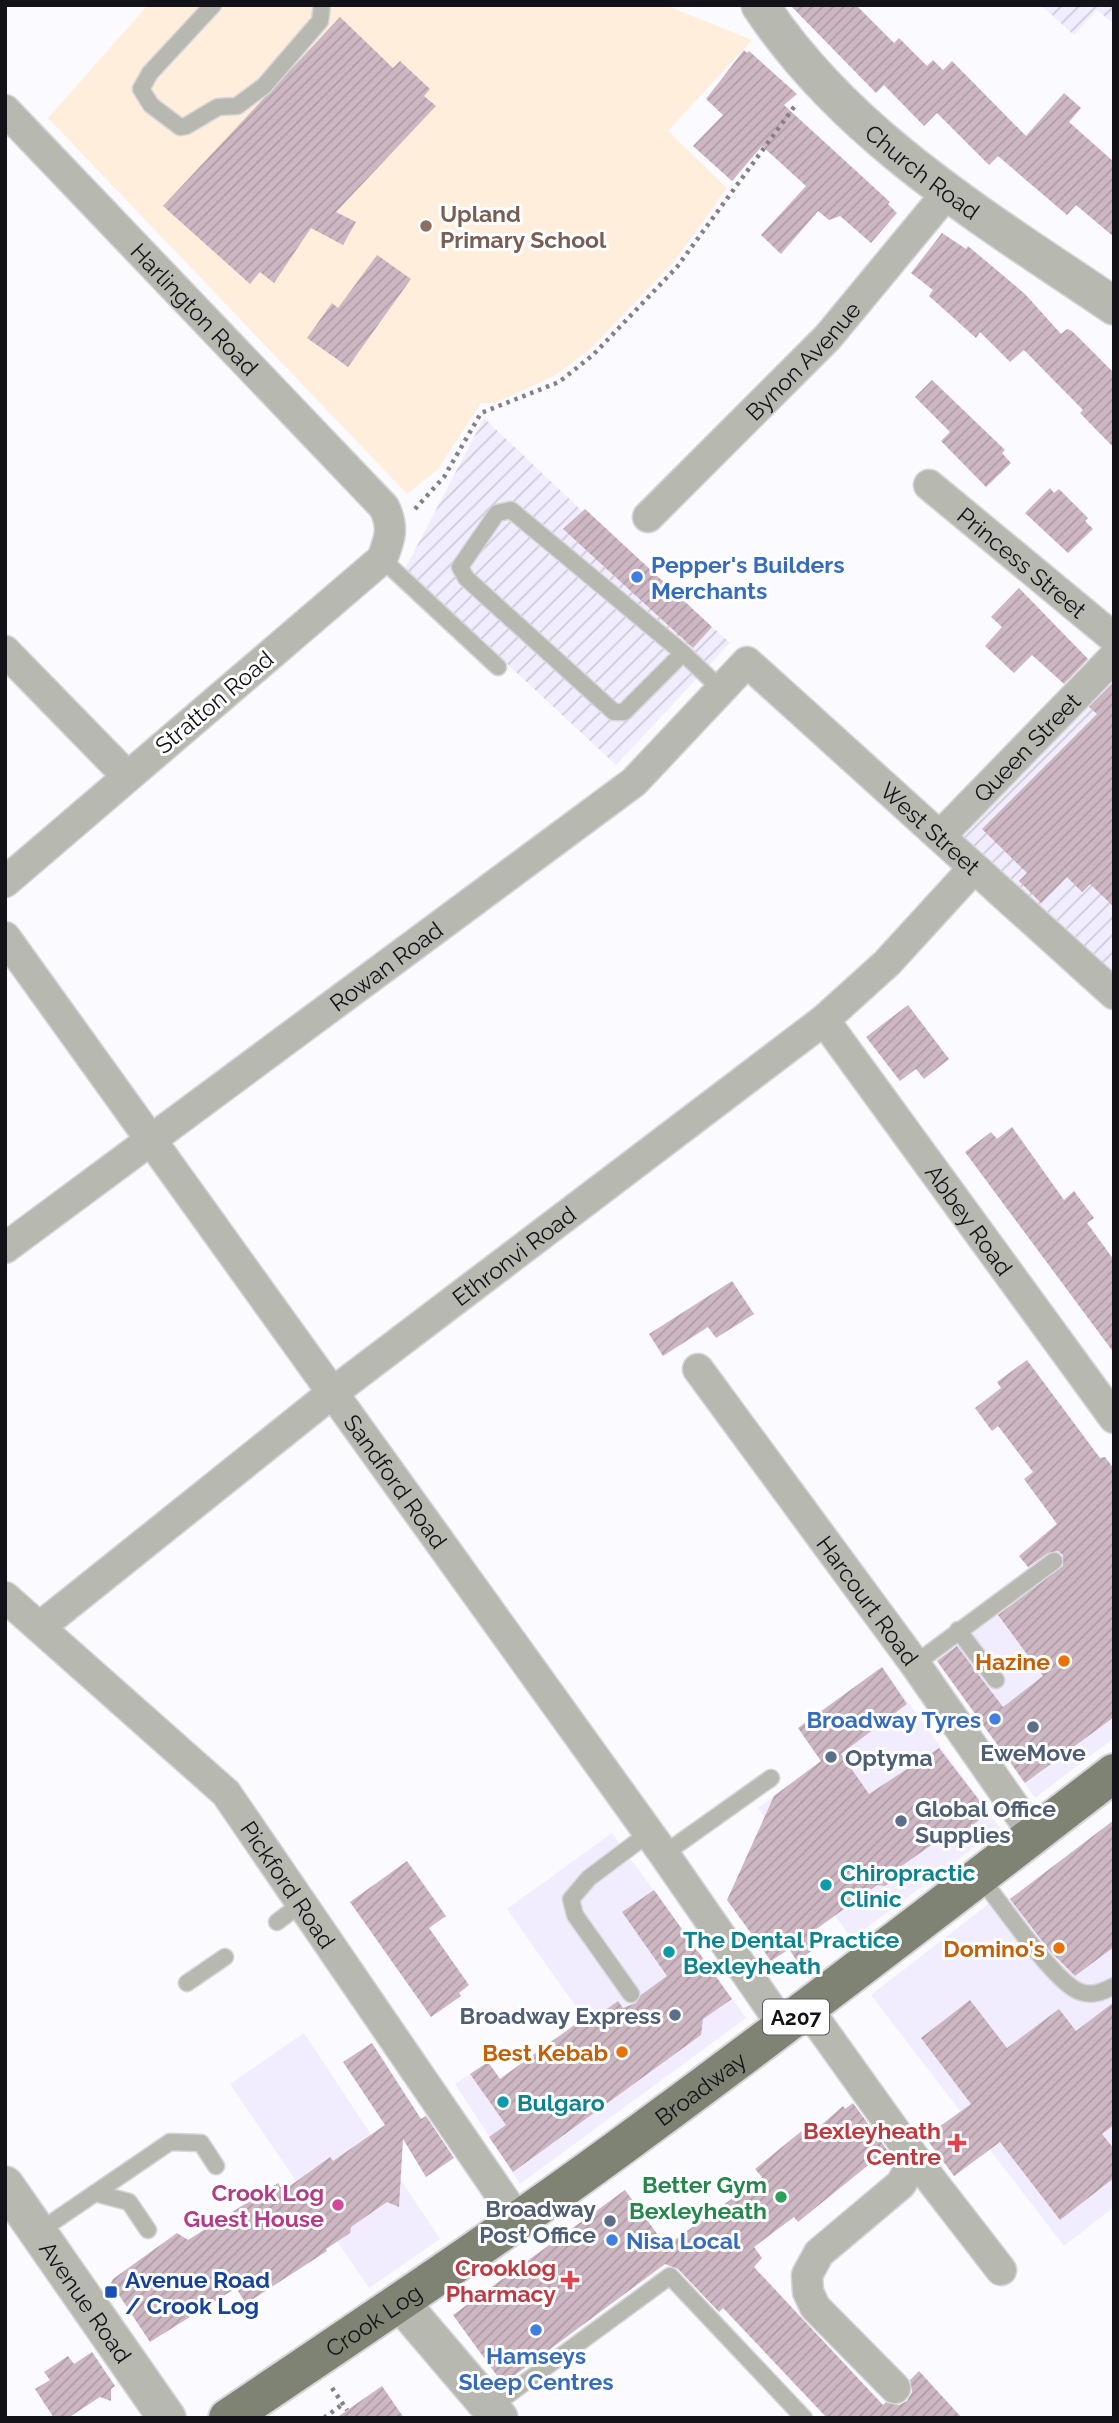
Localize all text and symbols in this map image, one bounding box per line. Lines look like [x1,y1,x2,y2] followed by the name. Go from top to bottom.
[860,118,985,224] street label: Church Road
[440,200,607,253] place label: Upland Primary School
[418,218,434,234] marker: Upland Primary School
[126,237,264,380] street label: Harlington Road
[740,296,865,425] street label: Bynon Avenue
[952,501,1092,623] street label: Princess Street
[651,551,845,604] place label: Pepper's Builders Merchants
[629,569,645,585] marker: Pepper's Builders Merchants
[150,645,278,759] street label: Stratton Road
[968,687,1085,807] street label: Queen Street
[875,776,986,880] street label: West Street
[324,915,447,1016] street label: Rowan Road
[920,1159,1019,1280] street label: Abbey Road
[447,1200,581,1311] street label: Ethronvi Road
[339,1409,453,1553] street label: Sandford Road
[812,1530,925,1670] street label: Harcourt Road
[975,1648,1050,1675] place label: Hazine
[1056,1653,1072,1669] marker: Hazine
[806,1706,981,1733] place label: Broadway Tyres
[987,1711,1003,1727] marker: Broadway Tyres
[1025,1719,1041,1735] marker: EweMove
[980,1739,1086,1766] place label: EweMove
[845,1744,933,1771] place label: Optyma
[823,1749,839,1765] marker: Optyma
[915,1795,1056,1848] place label: Global Office Supplies
[893,1813,909,1829] marker: Global Office Supplies
[235,1815,341,1953] street label: Pickford Road
[840,1859,976,1912] place label: Chiropractic Clinic
[818,1877,834,1893] marker: Chiropractic Clinic
[683,1926,900,1979] place label: The Dental Practice Bexleyheath
[943,1935,1045,1962] place label: Domino's
[1051,1940,1067,1956] marker: Domino's
[661,1944,677,1960] marker: The Dental Practice Bexleyheath
[763,2000,829,2035] road number: A207
[460,2002,661,2029] place label: Broadway Express
[667,2007,683,2023] marker: Broadway Express
[482,2039,608,2066] place label: Best Kebab
[614,2044,630,2060] marker: Best Kebab
[649,2046,751,2131] street label: Broadway
[517,2089,605,2116] place label: Bulgaro
[495,2094,511,2110] marker: Bulgaro
[803,2117,941,2170] place label: Bexleyheath Centre
[947,2133,967,2153] marker: Bexleyheath Centre
[629,2171,767,2224] place label: Better Gym Bexleyheath
[183,2179,324,2232] place label: Crook Log Guest House
[773,2189,789,2205] marker: Better Gym Bexleyheath
[479,2195,596,2248] place label: Broadway Post Office
[330,2197,346,2213] marker: Crook Log Guest House
[602,2213,618,2229] marker: Broadway Post Office
[626,2227,741,2254] place label: Nisa Local
[604,2232,620,2248] marker: Nisa Local
[34,2236,138,2368] street label: Avenue Road
[446,2254,556,2307] place label: Crooklog Pharmacy
[125,2266,270,2319] place label: Avenue Road / Crook Log
[562,2272,578,2288] marker: Crooklog Pharmacy
[320,2278,426,2362] street label: Crook Log
[103,2284,119,2300] marker: Avenue Road / Crook Log
[528,2322,544,2338] marker: Hamseys Sleep Centres
[458,2342,614,2395] place label: Hamseys Sleep Centres

